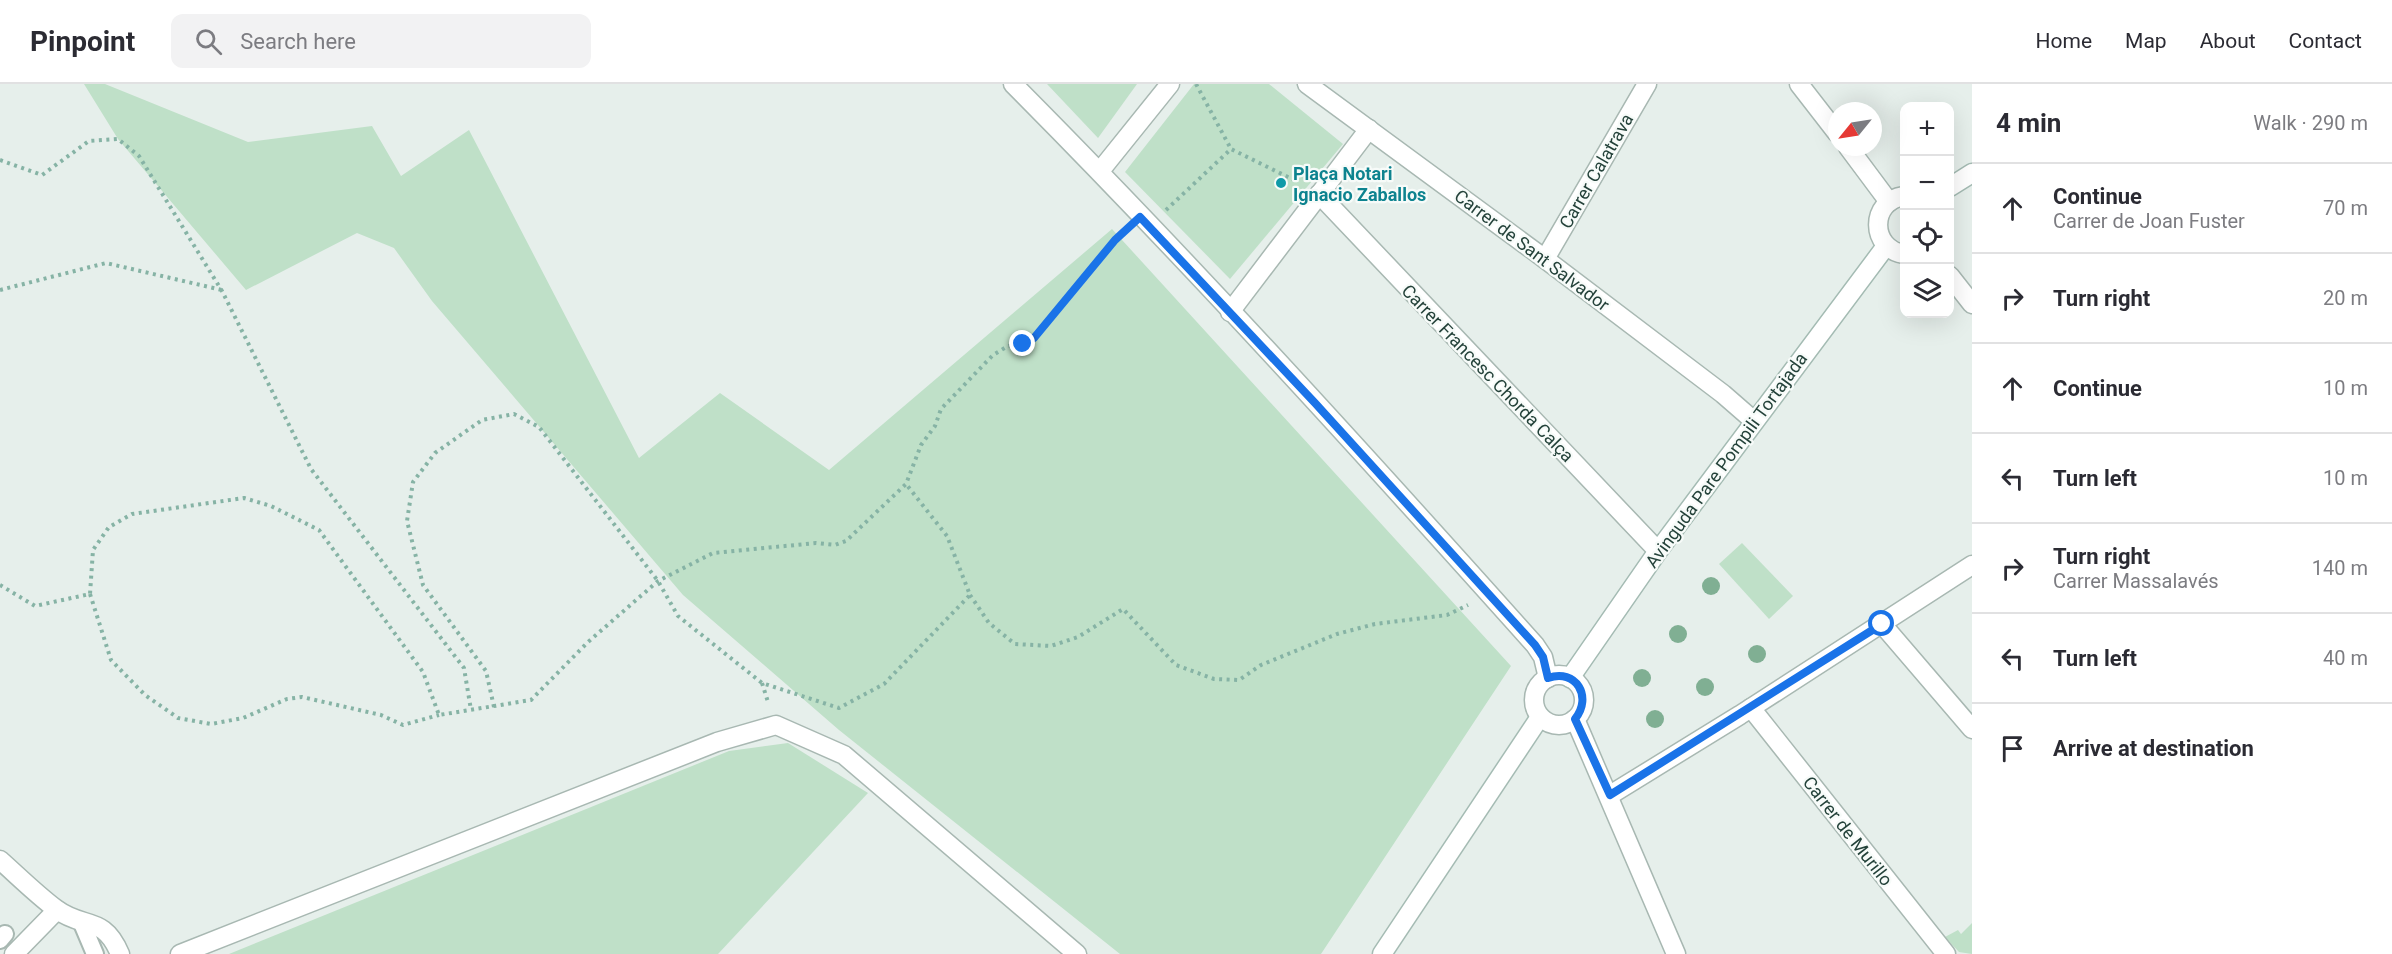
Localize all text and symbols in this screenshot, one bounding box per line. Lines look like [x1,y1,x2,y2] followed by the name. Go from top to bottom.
[171,14,591,68] search box
[30,25,135,58] text: Pinpoint
[192,25,225,58] icon: search
[240,29,356,54] text: Search here
[2036,29,2092,53] text: Home
[2125,29,2167,53] text: Map
[2200,29,2256,53] text: About
[2289,29,2362,53] text: Contact
[1828,102,1882,156] north arrow
[1900,102,1954,318] map controls
[1900,102,1954,156] button: +
[1996,108,2061,138] text: 4 min
[1555,110,1637,232] street label: Carrer Calatrava
[2253,111,2368,135] text: Walk · 290 m
[1900,156,1954,210] button: −
[1293,163,1426,205] place label: Plaça Notari Ignacio Zaballos
[1274,176,1288,190] marker: Plaça Notari Ignacio Zaballos
[2053,184,2142,209] text: Continue
[1450,185,1614,315] street label: Carrer de Sant Salvador
[1996,192,2029,225] icon: ahead
[2323,196,2368,220] text: 70 m
[2053,209,2245,233] text: Carrer de Joan Fuster
[1900,210,1954,264] button: locate
[1900,264,1954,318] button: layers
[1398,280,1578,466] street label: Carrer Francesc Chorda Calça
[1996,282,2029,315] icon: right
[2053,286,2150,311] text: Turn right
[2323,286,2368,310] text: 20 m
[1009,330,1035,356] route end
[1641,348,1811,572] street label: Avinguda Pare Pompili Tortajada
[1996,372,2029,405] icon: ahead
[2053,376,2142,401] text: Continue
[2323,376,2368,400] text: 10 m
[1996,462,2029,495] icon: left
[2053,466,2137,491] text: Turn left
[2323,466,2368,490] text: 10 m
[2053,544,2150,569] text: Turn right
[1996,552,2029,585] icon: right
[2312,556,2368,580] text: 140 m
[2053,569,2219,593] text: Carrer Massalavés
[1868,610,1894,636] route start
[1996,642,2029,675] icon: left
[2053,646,2137,671] text: Turn left
[2323,646,2368,670] text: 40 m
[1996,732,2029,765] icon: arrive
[2053,736,2254,761] text: Arrive at destination
[1799,772,1897,890] street label: Carrer de Murillo

